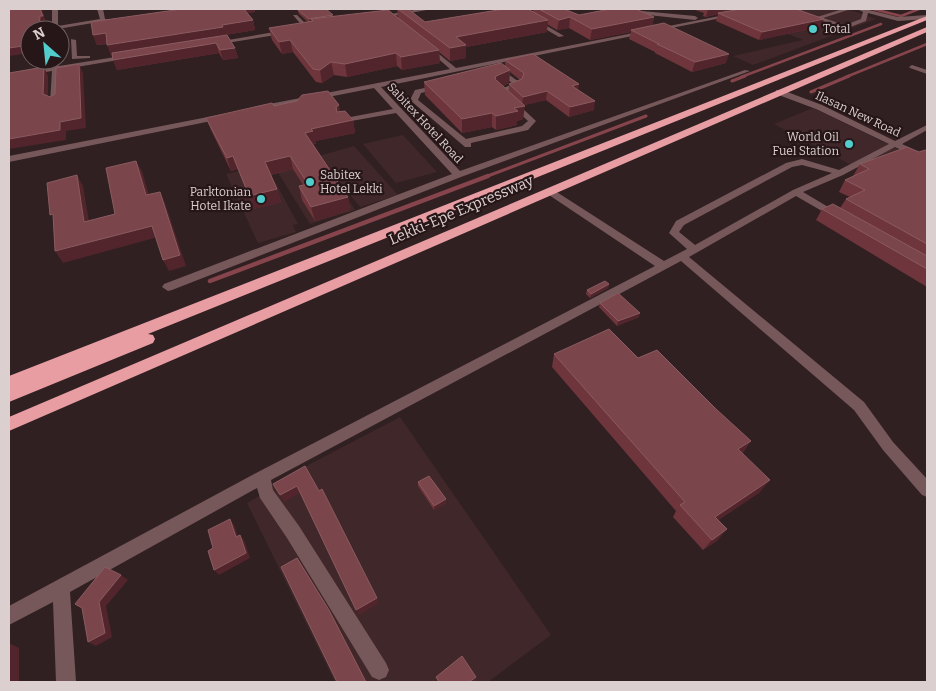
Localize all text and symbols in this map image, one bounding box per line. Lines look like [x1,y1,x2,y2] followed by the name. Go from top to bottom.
[20,20,70,70] north arrow
[823,22,851,36] place label: Total
[807,23,819,35] marker: Total
[31,24,48,44] text: N
[384,80,466,166] street label: Sabitex Hotel Road
[813,88,903,140] street label: Ilasan New Road
[772,130,840,158] place label: World Oil Fuel Station
[843,138,855,150] marker: World Oil Fuel Station
[320,168,383,196] place label: Sabitex Hotel Lekki
[386,171,536,249] street label: Lekki-Epe Expressway
[304,176,316,188] marker: Sabitex Hotel Lekki
[190,185,251,213] place label: Parktonian Hotel Ikate
[255,193,267,205] marker: Parktonian Hotel Ikate

